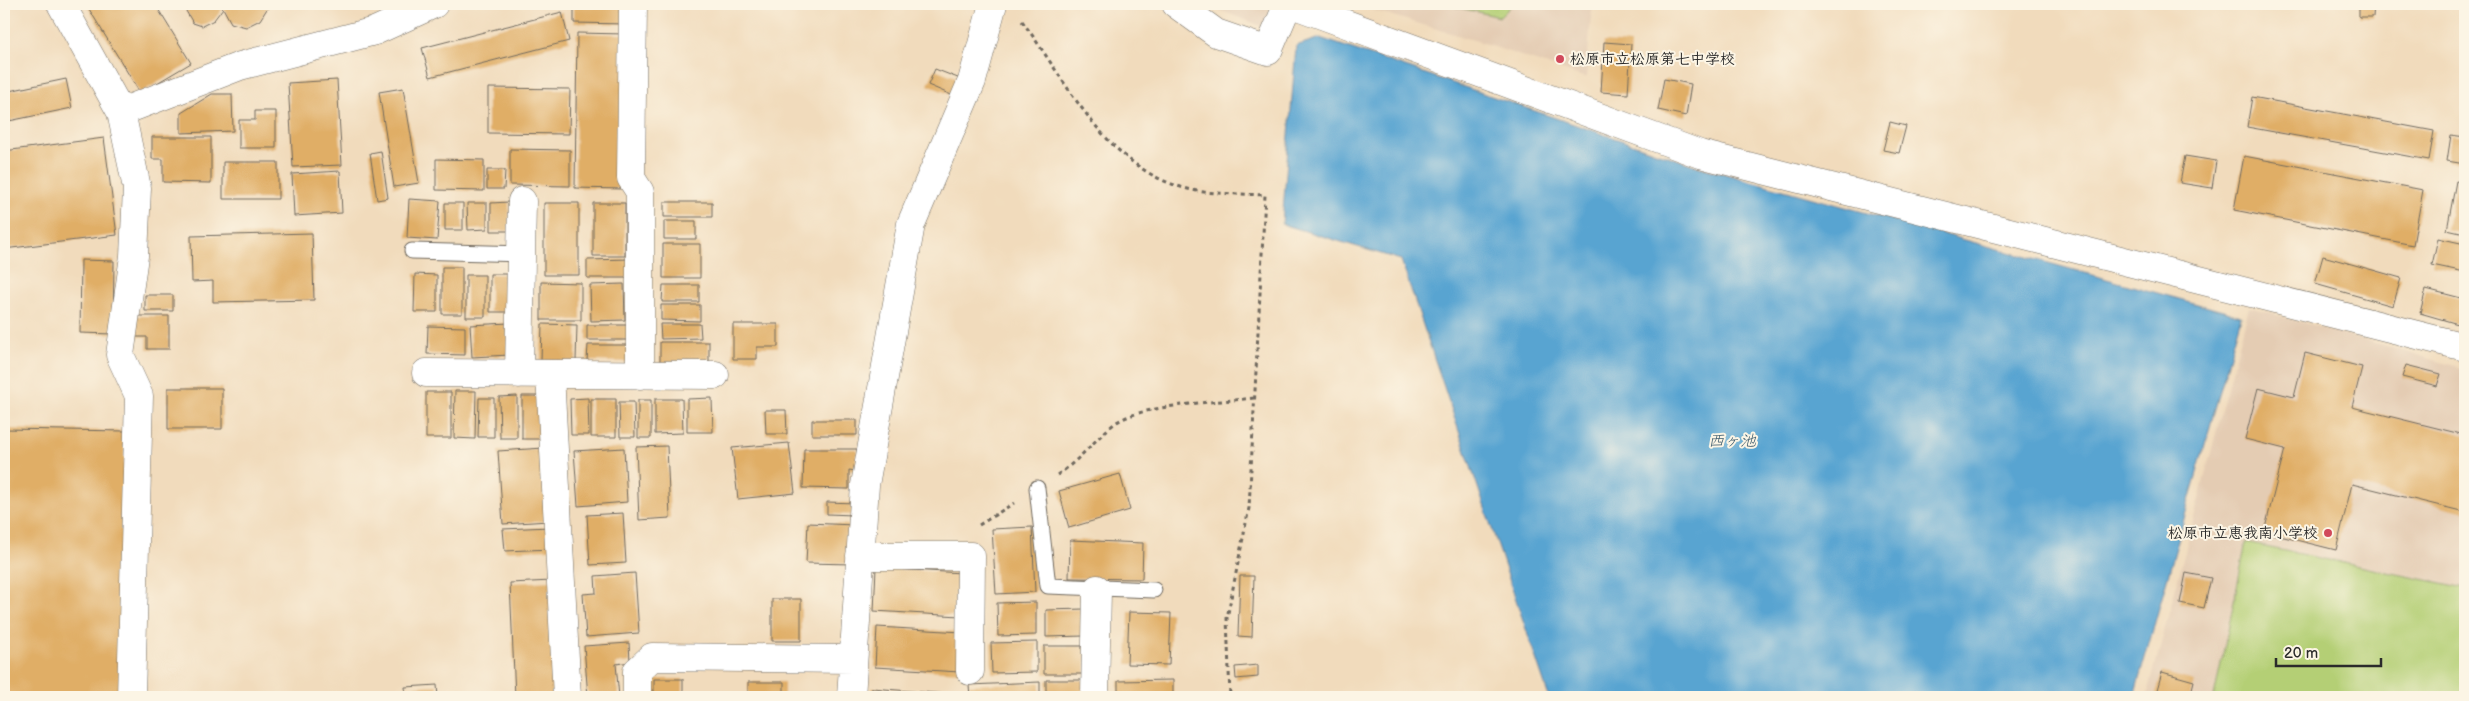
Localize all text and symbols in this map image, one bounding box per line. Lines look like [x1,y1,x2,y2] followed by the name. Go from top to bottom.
[1570,50,1735,69] place label: 松原市立松原第七中学校
[1554,53,1566,65] marker: 松原市立松原第七中学校
[1708,432,1757,451] water label: 西ヶ池
[2168,524,2318,543] place label: 松原市立恵我南小学校
[2322,527,2334,539] marker: 松原市立恵我南小学校
[2276,636,2382,668] scale bar
[2284,644,2318,663] text: 20 m

